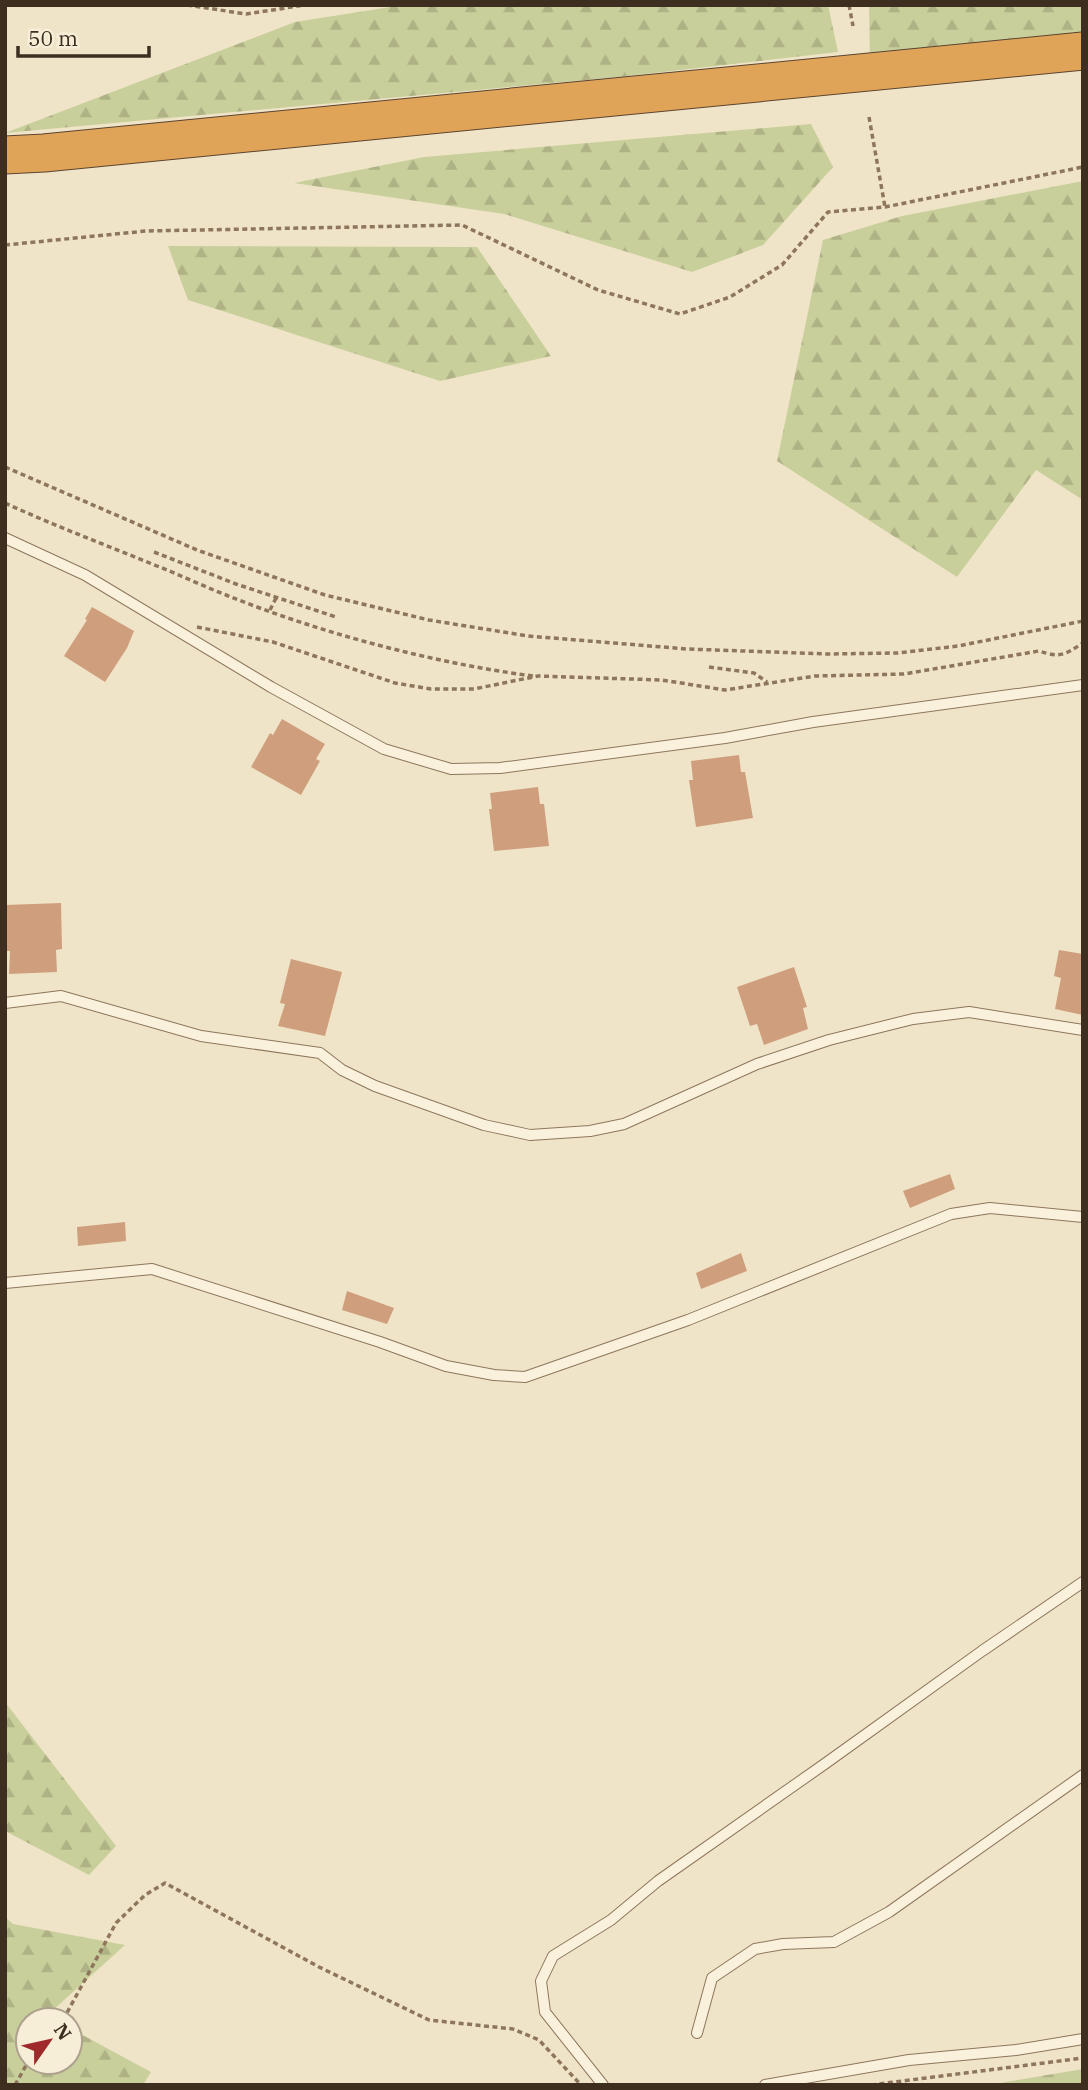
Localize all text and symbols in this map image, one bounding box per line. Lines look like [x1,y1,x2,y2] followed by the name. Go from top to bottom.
[18,14,149,58] scale bar
[28,24,78,52] text: 50 m
[14,2006,84,2076] north arrow
[49,2019,77,2044] text: N

